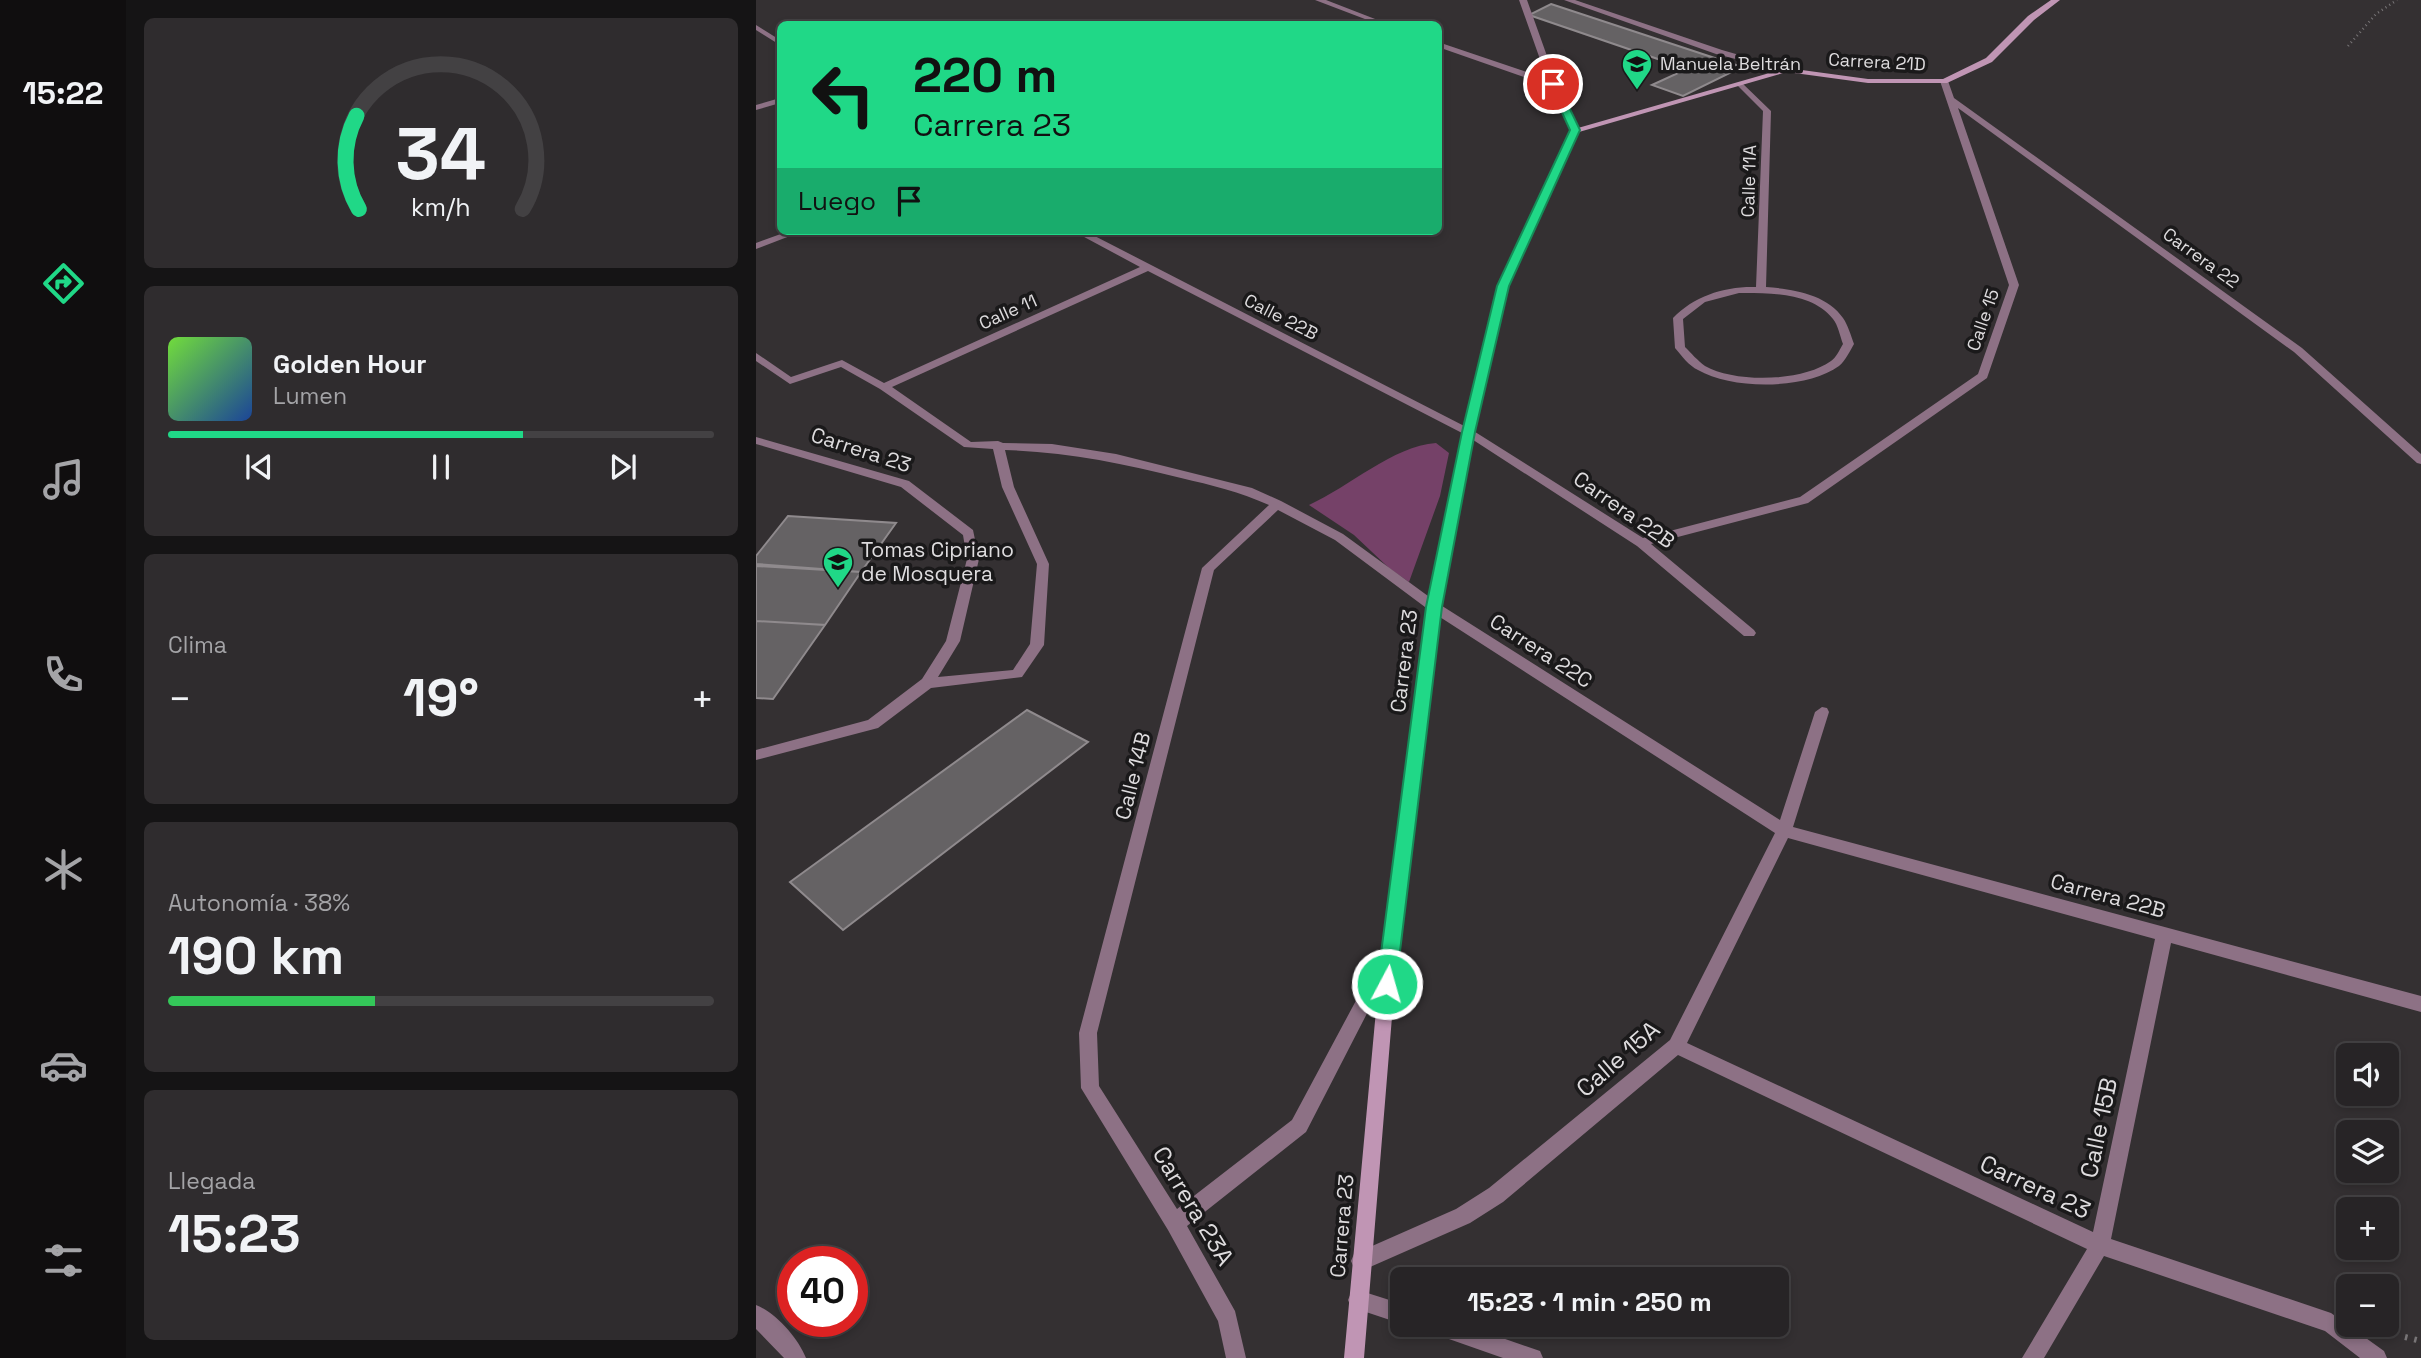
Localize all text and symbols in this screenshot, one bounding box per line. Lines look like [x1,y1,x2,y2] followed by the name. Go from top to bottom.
[913,44,1057,106] text: 220 m
[1620,47,1654,91] school or university icon: Manuela Beltrán
[1828,47,1926,76] street label: Carrera 21D
[798,49,889,140] icon: left
[1660,52,1801,75] place label: Manuela Beltrán
[1523,54,1583,114] pin
[1534,65,1572,103] icon: arrive
[22,73,104,113] text: 15:22
[913,105,1071,145] text: Carrera 23
[396,107,486,200] text: 34
[1736,144,1761,218] street label: Calle 11A
[890,182,928,220] icon: arrive
[798,184,876,218] text: Luego
[411,191,471,223] text: km/h
[2159,222,2244,293] street label: Carrera 22
[39,259,88,308] icon: directions
[1961,286,2004,354] street label: Calle 15
[1241,288,1322,345] street label: Calle 22B
[975,289,1040,334] street label: Calle 11
[273,347,427,381] text: Golden Hour
[273,381,347,411] text: Lumen
[808,421,915,478] street label: Carrera 23
[240,448,278,486] icon: previous
[422,448,460,486] icon: pause
[604,448,642,486] icon: next
[39,455,88,504] icon: music
[1568,465,1680,554] street label: Carrera 22B
[861,536,1014,587] place label: Tomas Cipriano de Mosquera
[821,545,855,589] school or university icon: Tomas Cipriano de Mosquera
[1485,607,1598,694] street label: Carrera 22C
[1384,608,1423,714] street label: Carrera 23
[168,630,227,660] text: Clima
[39,650,88,699] icon: phone
[403,665,479,731] text: 19°
[168,675,192,723] text: −
[690,675,714,723] text: +
[1109,729,1156,823] street label: Calle 14B
[39,845,88,894] icon: climate
[2048,867,2168,924] street label: Carrera 22B
[168,888,350,918] text: Autonomía · 38%
[168,923,344,989] text: 190 km
[1350,947,1424,1021] position arrow
[1569,1014,1666,1103] street label: Calle 15A
[39,1041,88,1090] icon: car
[2336,1043,2399,1337] map controls
[2336,1043,2399,1106] button: sound
[2073,1075,2124,1181] street label: Calle 15B
[2336,1120,2399,1183] button: layers
[1146,1140,1241,1271] street label: Carrera 23A
[1975,1147,2095,1226] street label: Carrera 23
[168,1166,256,1196] text: Llegada
[1324,1173,1359,1279] street label: Carrera 23
[2336,1197,2399,1260] button: +
[168,1201,301,1267] text: 15:23
[39,1236,88,1285] icon: filters
[777,1246,868,1337] speed limit sign: 40
[2336,1274,2399,1337] button: −
[1467,1285,1712,1319] text: 15:23 · 1 min · 250 m

